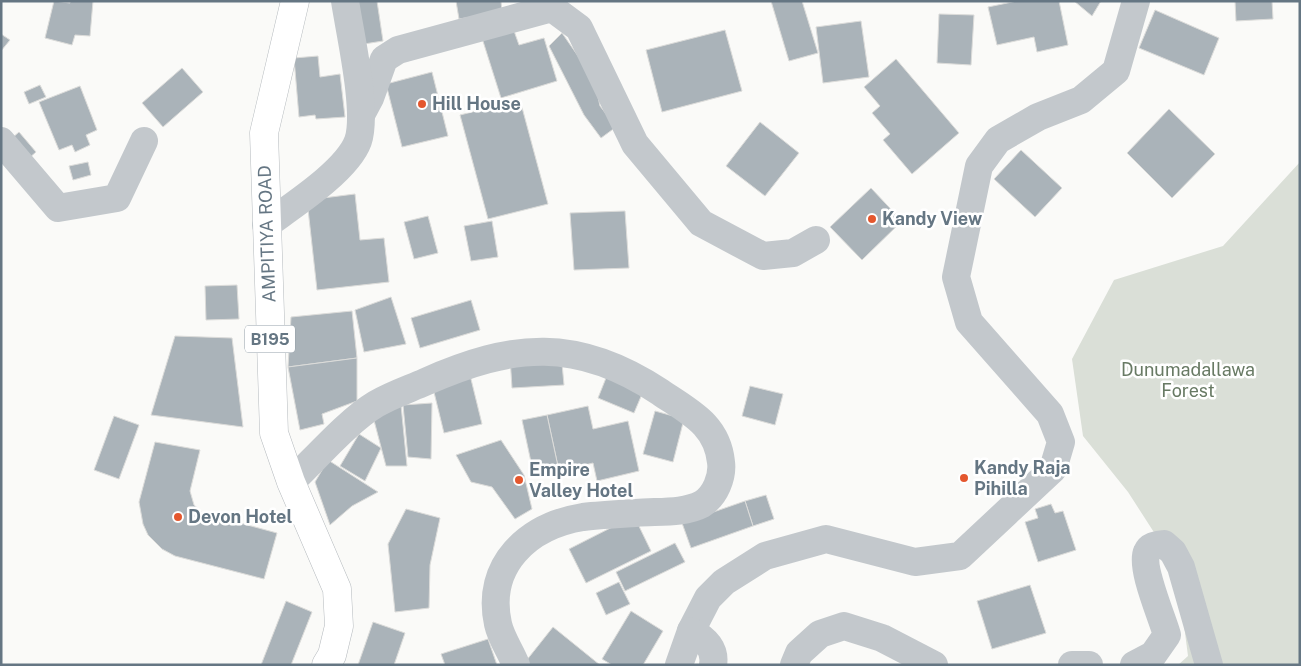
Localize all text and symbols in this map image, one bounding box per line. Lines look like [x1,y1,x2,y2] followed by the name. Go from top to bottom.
[432,93,521,114] place label: Hill House
[416,98,428,110] marker: Hill House
[254,165,279,303] street label: AMPITIYA ROAD
[882,208,982,229] place label: Kandy View
[866,213,878,225] marker: Kandy View
[245,326,295,352] road number: B195
[1121,359,1255,401] park label: Dunumadallawa Forest
[974,457,1071,499] place label: Kandy Raja Pihilla
[529,459,633,501] place label: Empire Valley Hotel
[958,472,970,484] marker: Kandy Raja Pihilla
[513,474,525,486] marker: Empire Valley Hotel
[188,506,292,527] place label: Devon Hotel
[172,511,184,523] marker: Devon Hotel

